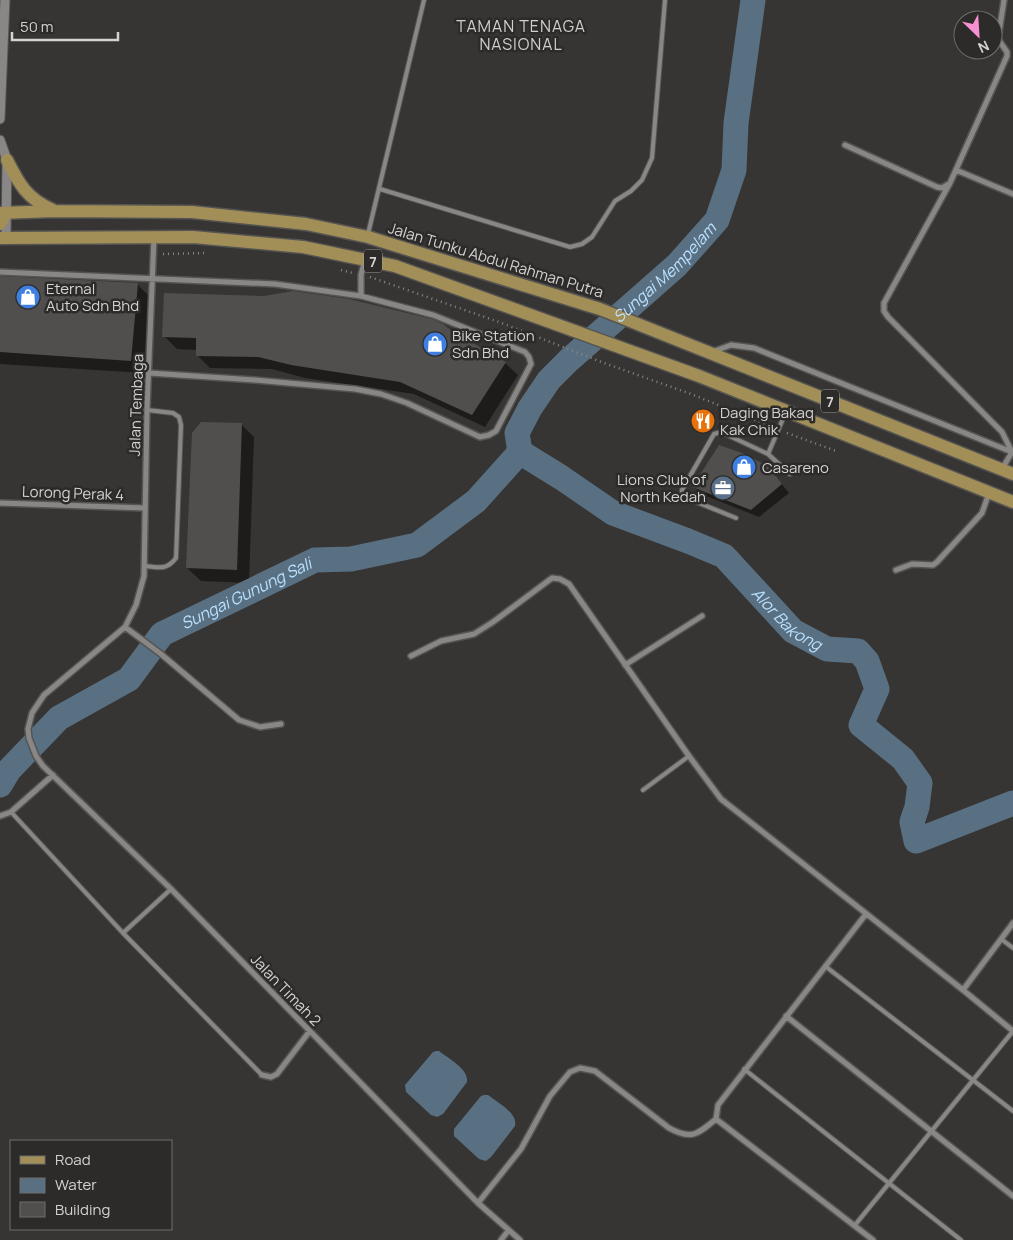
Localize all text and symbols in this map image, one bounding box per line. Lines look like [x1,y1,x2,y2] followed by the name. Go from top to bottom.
[12,10,119,42] scale bar
[953,10,1003,60] north arrow
[456,15,586,55] district label: TAMAN TENAGA NASIONAL
[20,16,54,37] text: 50 m
[975,36,992,58] text: N
[386,217,606,303] street label: Jalan Tunku Abdul Rahman Putra
[608,217,722,327] water label: Sungai Mempelam
[364,250,382,272] road number: 7
[46,278,139,316] place label: Eternal Auto Sdn Bhd
[15,284,41,310] shop icon: Eternal Auto Sdn Bhd
[452,325,535,363] place label: Bike Station Sdn Bhd
[422,331,448,357] shop icon: Bike Station Sdn Bhd
[124,353,148,457] street label: Jalan Tembaga
[821,390,839,412] road number: 7
[720,402,814,440] place label: Daging Bakaq Kak Chik
[690,408,716,434] restaurant icon: Daging Bakaq Kak Chik
[731,454,757,480] shop icon: Casareno
[762,457,829,478] place label: Casareno
[617,469,707,507] place label: Lions Club of North Kedah
[710,475,736,501] office icon: Lions Club of North Kedah
[22,481,124,505] street label: Lorong Perak 4
[177,551,317,634] water label: Sungai Gunung Sali
[747,582,827,656] water label: Alor Bakong
[246,949,326,1031] street label: Jalan Timah 2
[10,1140,172,1230] legend
[55,1149,91,1170] text: Road
[55,1174,97,1195] text: Water
[55,1199,110,1220] text: Building

